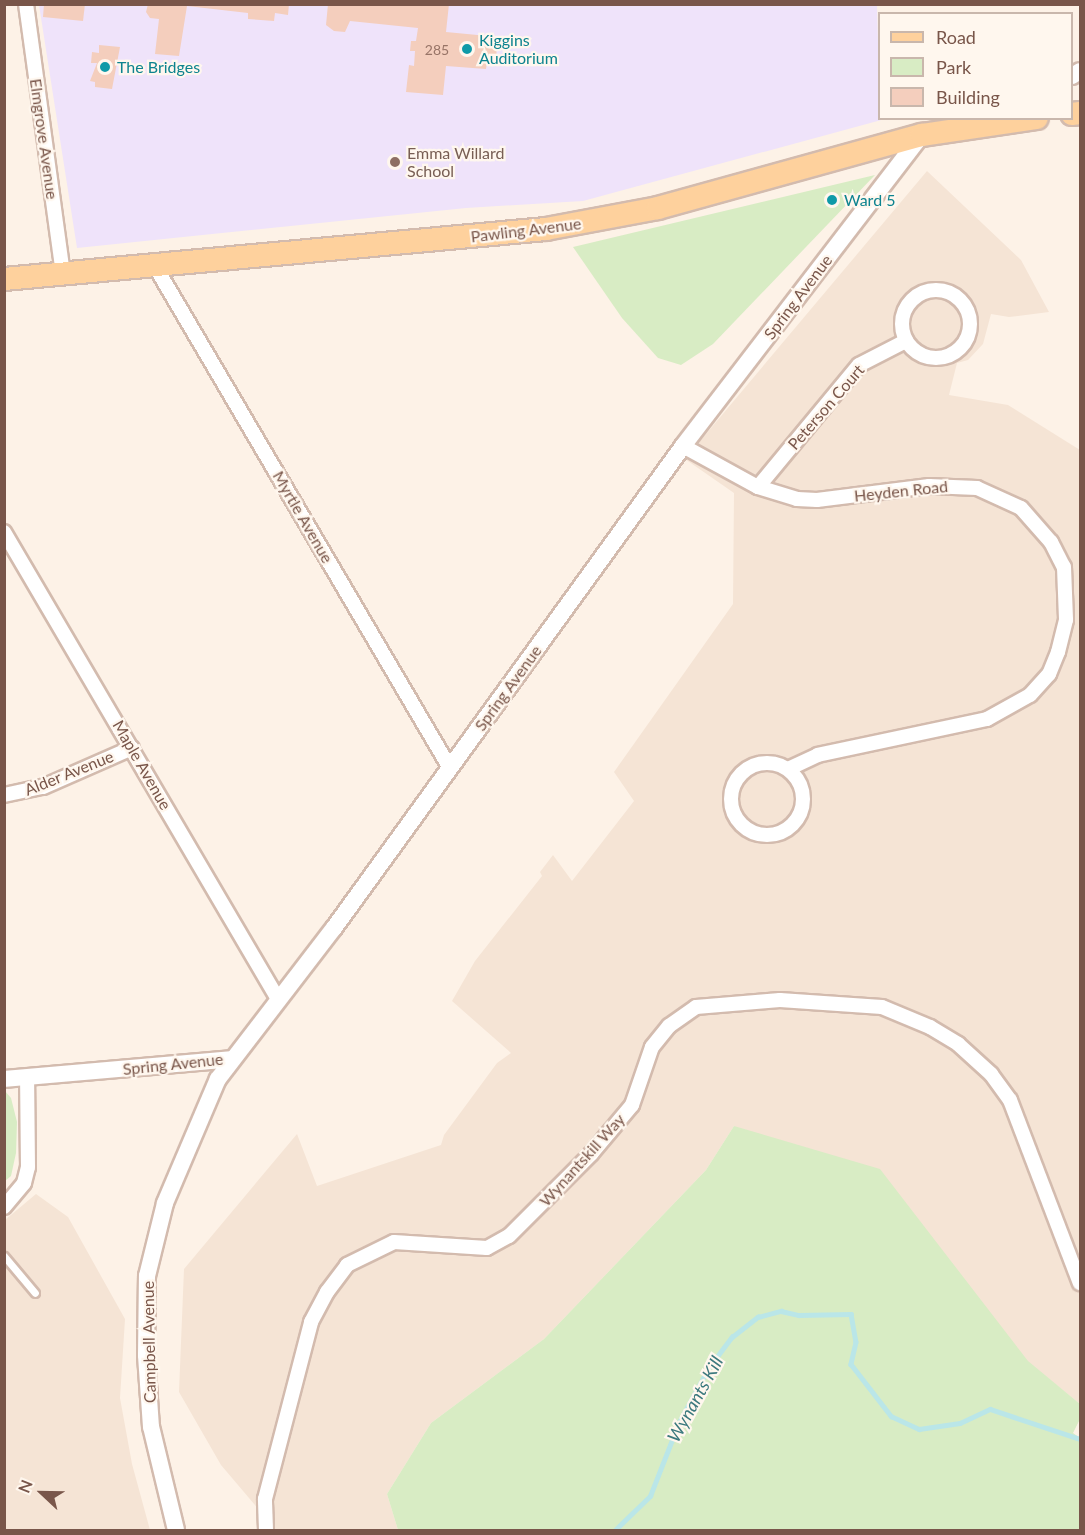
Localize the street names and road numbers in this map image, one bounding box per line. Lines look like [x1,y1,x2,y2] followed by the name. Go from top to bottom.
[26,77,62,201] street label: Elmgrove Avenue
[469,214,583,246] street label: Pawling Avenue
[760,251,836,343] street label: Spring Avenue
[784,360,868,454] street label: Peterson Court
[269,467,337,567] street label: Myrtle Avenue
[853,477,949,505] street label: Heyden Road
[470,641,546,735] street label: Spring Avenue
[108,717,176,813] street label: Maple Avenue
[21,746,117,800] street label: Alder Avenue
[122,1049,224,1079] street label: Spring Avenue
[535,1110,629,1210] street label: Wynantskill Way
[138,1280,160,1404] street label: Campbell Avenue

